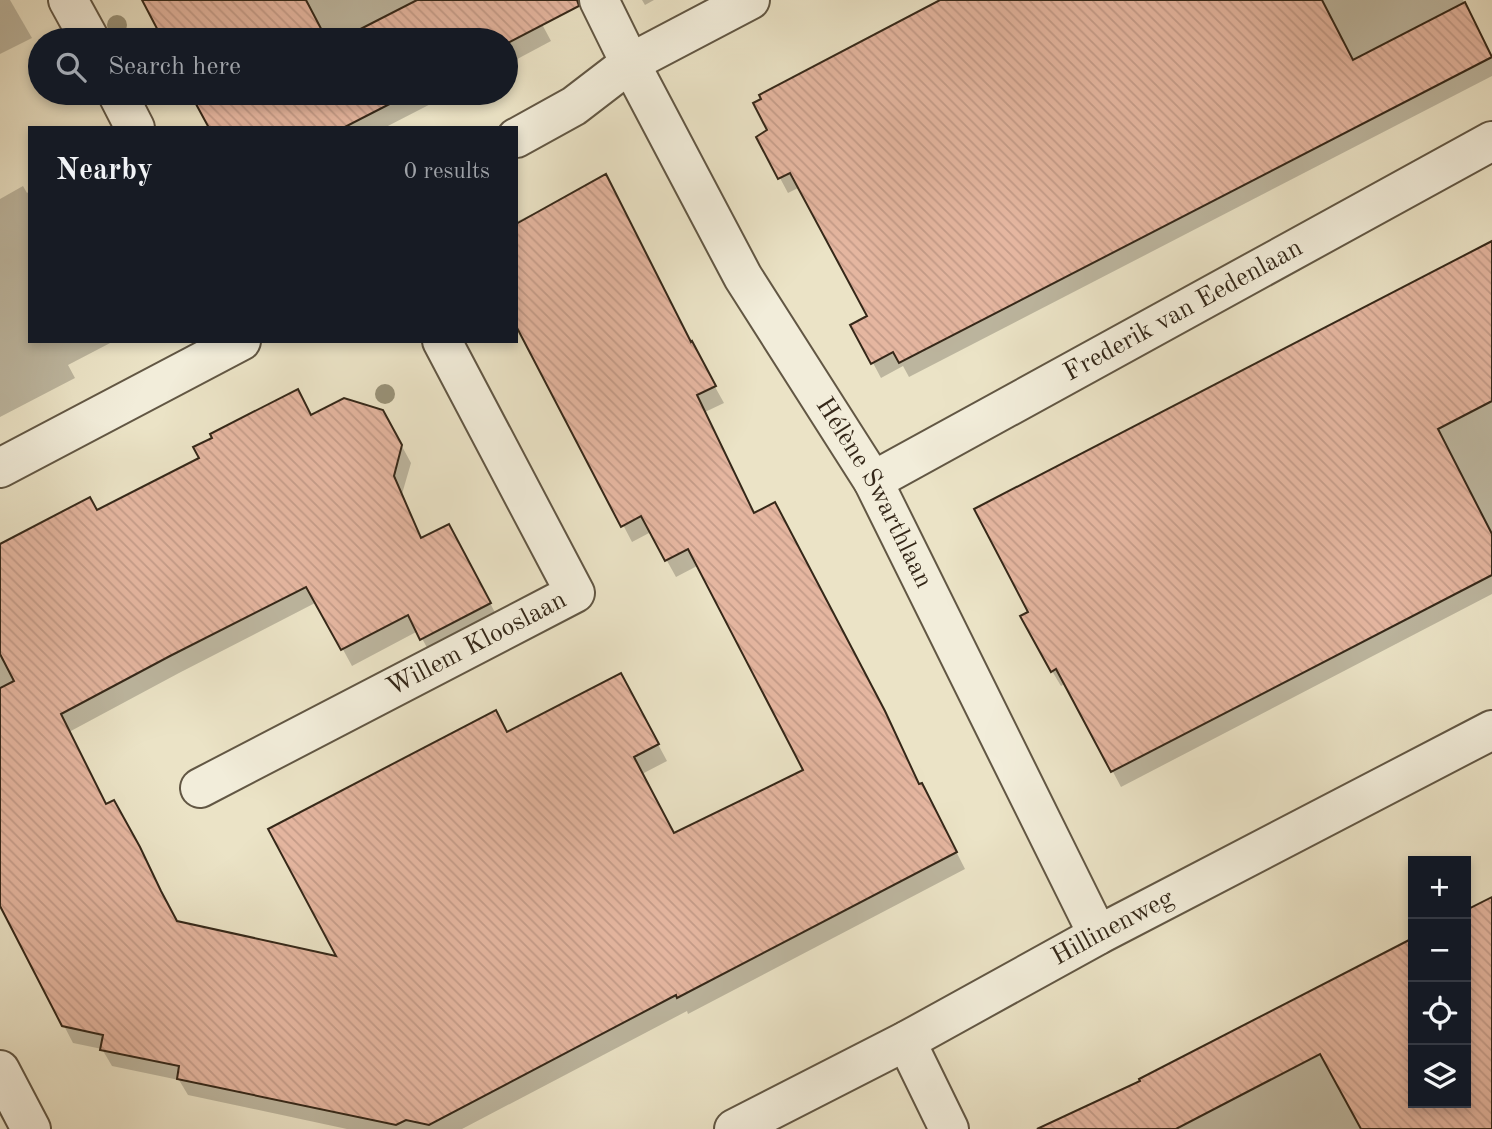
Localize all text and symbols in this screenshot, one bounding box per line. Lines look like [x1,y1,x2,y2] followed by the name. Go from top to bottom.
[28,28,518,105] search box
[52,48,90,86] icon: search
[108,54,241,80] text: Search here
[56,156,153,186] text: Nearby
[404,160,490,183] text: 0 results
[1060,235,1307,386] street label: Frederik van Eedenlaan
[810,393,937,592] street label: Hélène Swarthlaan
[383,587,571,701] street label: Willem Klooslaan
[1408,856,1471,1108] map controls
[1408,856,1471,919] button: +
[1048,885,1178,971] street label: Hillinenweg
[1408,919,1471,982] button: −
[1408,982,1471,1045] button: locate
[1408,1045,1471,1108] button: layers

